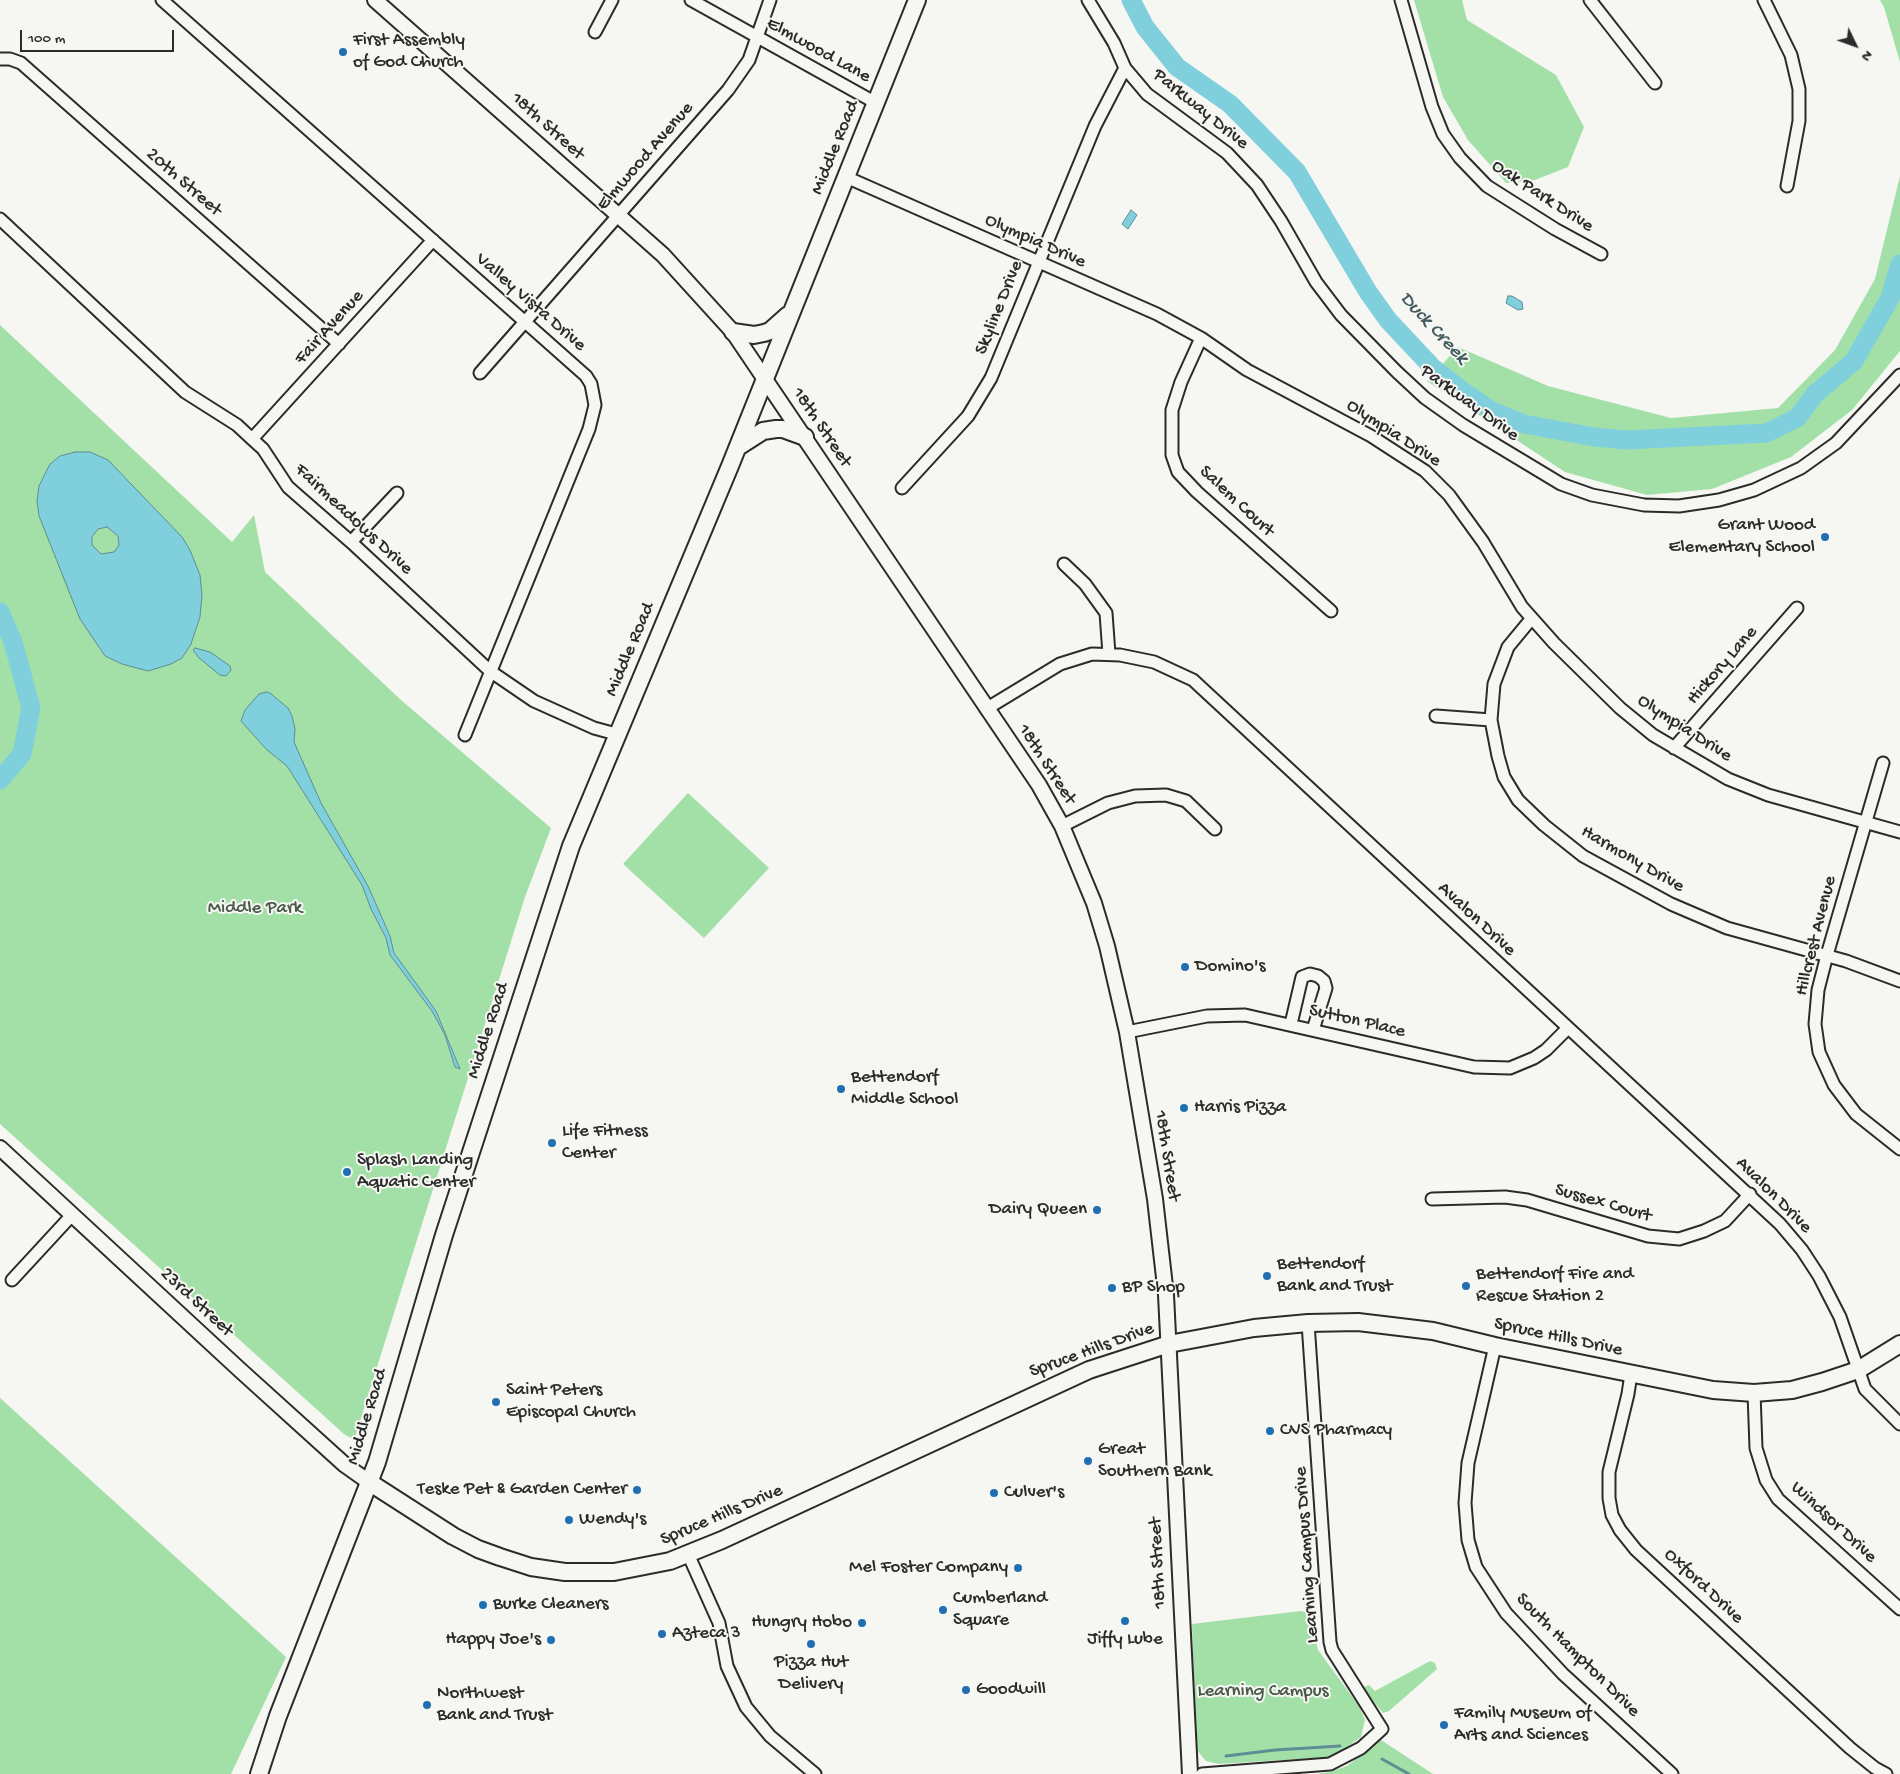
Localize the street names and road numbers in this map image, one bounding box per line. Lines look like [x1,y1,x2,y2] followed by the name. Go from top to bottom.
[762,13,874,89] street label: Elmwood Lane
[1147,64,1253,156] street label: Parkway Drive
[505,88,589,166] street label: 18th Street
[593,98,699,216] street label: Elmwood Avenue
[807,98,865,198] street label: Middle Road
[140,144,226,222] street label: 20th Street
[1487,156,1597,238] street label: Oak Park Drive
[981,210,1089,274] street label: Olympia Drive
[470,249,590,357] street label: Valley Vista Drive
[971,258,1029,358] street label: Skyline Drive
[290,286,370,370] street label: Fair Avenue
[1415,360,1523,448] street label: Parkway Drive
[786,384,856,472] street label: 18th Street
[1341,395,1445,473] street label: Olympia Drive
[289,459,417,581] street label: Fairmeadows Drive
[1194,461,1278,543] street label: Salem Court
[601,600,661,700] street label: Middle Road
[1683,622,1763,710] street label: Hickory Lane
[1632,690,1736,768] street label: Olympia Drive
[1012,721,1080,809] street label: 18th Street
[1576,821,1688,899] street label: Harmony Drive
[1791,874,1843,998] street label: Hillcrest Avenue
[1432,878,1520,962] street label: Avalon Drive
[463,980,515,1082] street label: Middle Road
[1307,1000,1407,1044] street label: Sutton Place
[1148,1109,1184,1203] street label: 18th Street
[1730,1153,1816,1239] street label: Avalon Drive
[1552,1179,1654,1229] street label: Sussex Court
[155,1263,237,1343] street label: 23rd Street
[1492,1313,1624,1363] street label: Spruce Hills Drive
[1027,1318,1157,1384] street label: Spruce Hills Drive
[343,1366,393,1468] street label: Middle Road
[1290,1466,1326,1644] street label: Learning Campus Drive
[1785,1477,1881,1569] street label: Windsor Drive
[657,1480,787,1552] street label: Spruce Hills Drive
[1145,1517,1173,1609] street label: 18th Street
[1658,1544,1748,1630] street label: Oxford Drive
[1510,1589,1644,1723] street label: South Hampton Drive

